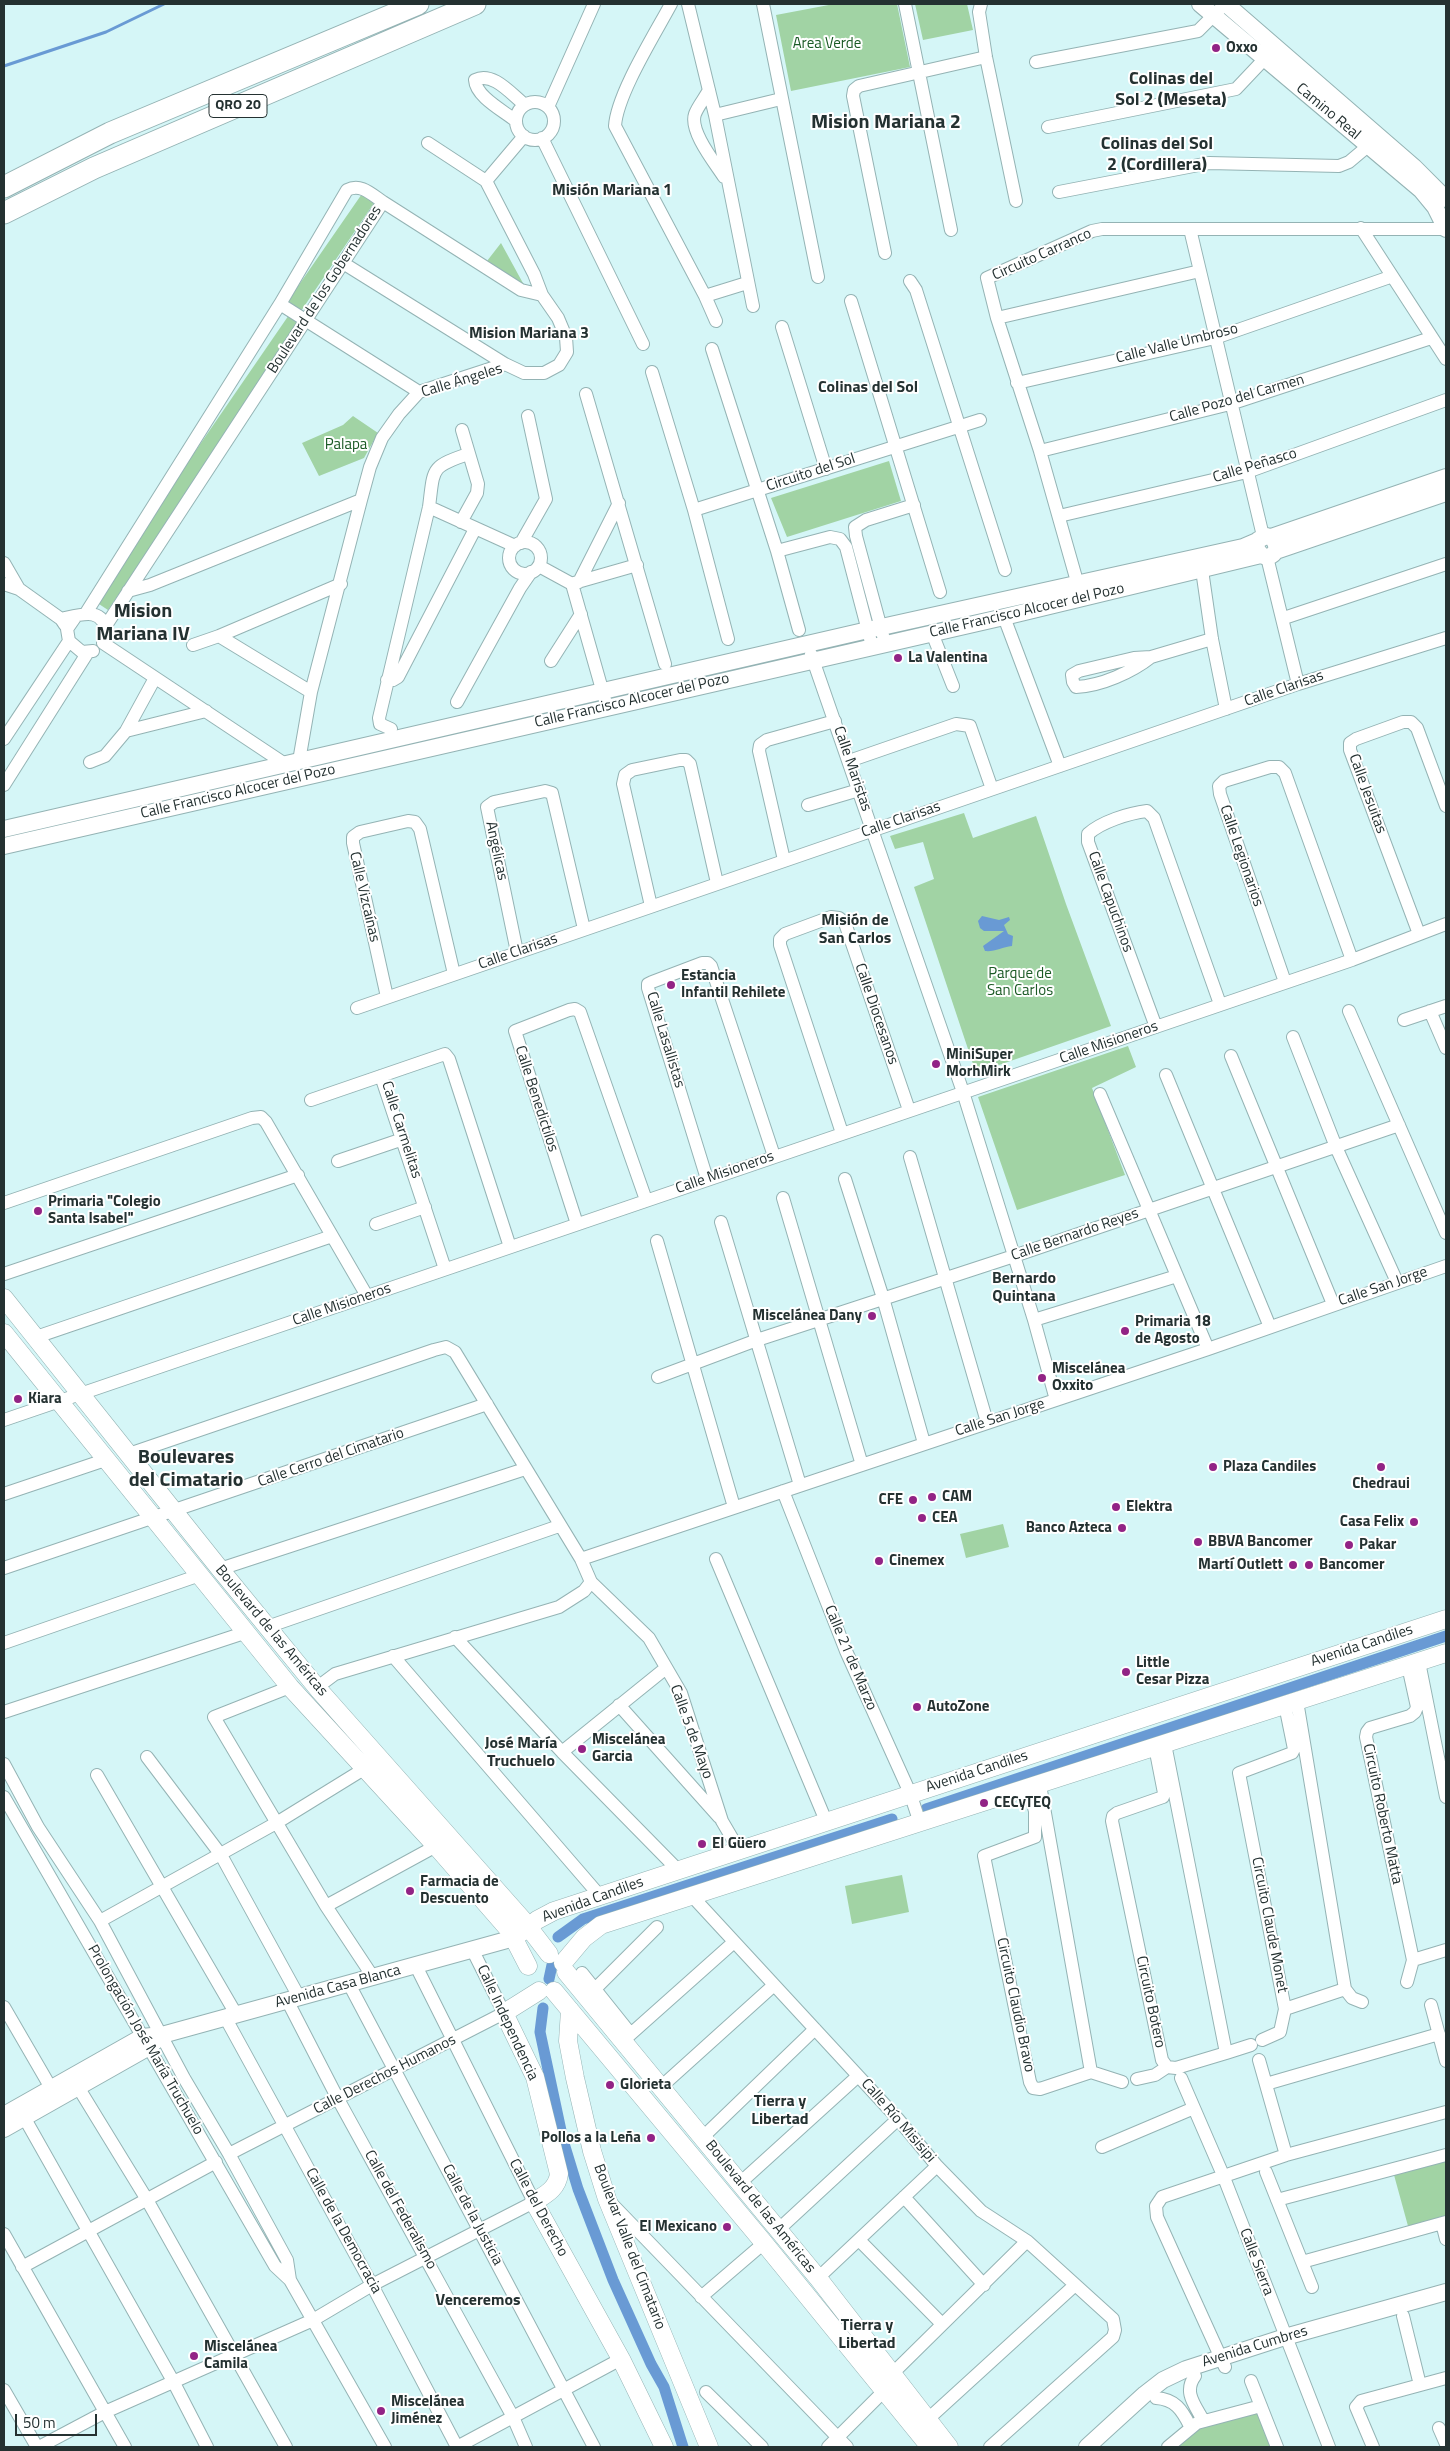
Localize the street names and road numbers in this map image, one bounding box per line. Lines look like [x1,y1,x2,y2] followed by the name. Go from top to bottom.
[1292,80,1364,144] street label: Camino Real
[209,94,267,118] road number: QRO 20
[264,203,386,377] street label: Boulevard de los Gobernadores
[990,225,1094,285] street label: Circuito Carranco
[1114,320,1240,368] street label: Calle Valle Umbroso
[419,360,505,402] street label: Calle Ángeles
[1167,371,1307,427] street label: Calle Pozo del Carmen
[1211,445,1299,487] street label: Calle Peñasco
[764,450,858,496] street label: Circuito del Sol
[928,580,1126,642] street label: Calle Francisco Alcocer del Pozo
[1242,667,1326,711] street label: Calle Clarisas
[533,670,731,732] street label: Calle Francisco Alcocer del Pozo
[829,724,875,814] street label: Calle Maristas
[1344,752,1390,836] street label: Calle Jesuitas
[139,761,337,823] street label: Calle Francisco Alcocer del Pozo
[859,798,943,842] street label: Calle Clarisas
[1215,803,1267,909] street label: Calle Legionarios
[481,820,511,882] street label: Angélicas
[1083,849,1137,955] street label: Calle Capuchinos
[345,850,383,944] street label: Calle Vizcaínas
[476,930,560,974] street label: Calle Clarisas
[850,961,902,1067] street label: Calle Diocesanos
[642,990,688,1090] street label: Calle Lasallistas
[1057,1018,1161,1068] street label: Calle Misioneros
[510,1044,562,1154] street label: Calle Benedictilos
[377,1079,425,1181] street label: Calle Carmelitas
[673,1148,777,1198] street label: Calle Misioneros
[1009,1205,1141,1265] street label: Calle Bernardo Reyes
[1336,1263,1430,1311] street label: Calle San Jorge
[290,1280,394,1330] street label: Calle Misioneros
[953,1395,1047,1441] street label: Calle San Jorge
[256,1425,406,1491] street label: Calle Cerro del Cimatario
[211,1562,331,1700] street label: Boulevard de las Américas
[820,1603,880,1713] street label: Calle 21 de Marzo
[1309,1621,1415,1671] street label: Avenida Candiles
[666,1682,716,1782] street label: Calle 5 de Mayo
[1358,1742,1406,1886] street label: Circuito Roberto Matta
[924,1747,1030,1797] street label: Avenida Candiles
[1247,1856,1291,1994] street label: Circuito Claude Monet
[540,1873,646,1927] street label: Avenida Candiles
[992,1936,1038,2074] street label: Circuito Claudio Bravo
[83,1942,207,2138] street label: Prolongación José María Truchuelo
[1131,1954,1169,2050] street label: Circuito Botero
[273,1962,403,2012] street label: Avenida Casa Blanca
[472,1962,542,2084] street label: Calle Independencia
[311,2031,459,2119] street label: Calle Derechos Humanos
[857,2076,939,2166] street label: Calle Río Misisipi
[701,2137,819,2277] street label: Boulevard de las Américas
[360,2147,440,2273] street label: Calle del Federalismo
[505,2156,571,2260] street label: Calle del Derecho
[438,2161,506,2269] street label: Calle de la Justicia
[589,2162,669,2332] street label: Boulevar Valle del Cimatario
[301,2165,385,2297] street label: Calle de la Democracia
[1235,2226,1277,2298] street label: Calle Sierra
[1200,2322,1310,2372] street label: Avenida Cumbres

